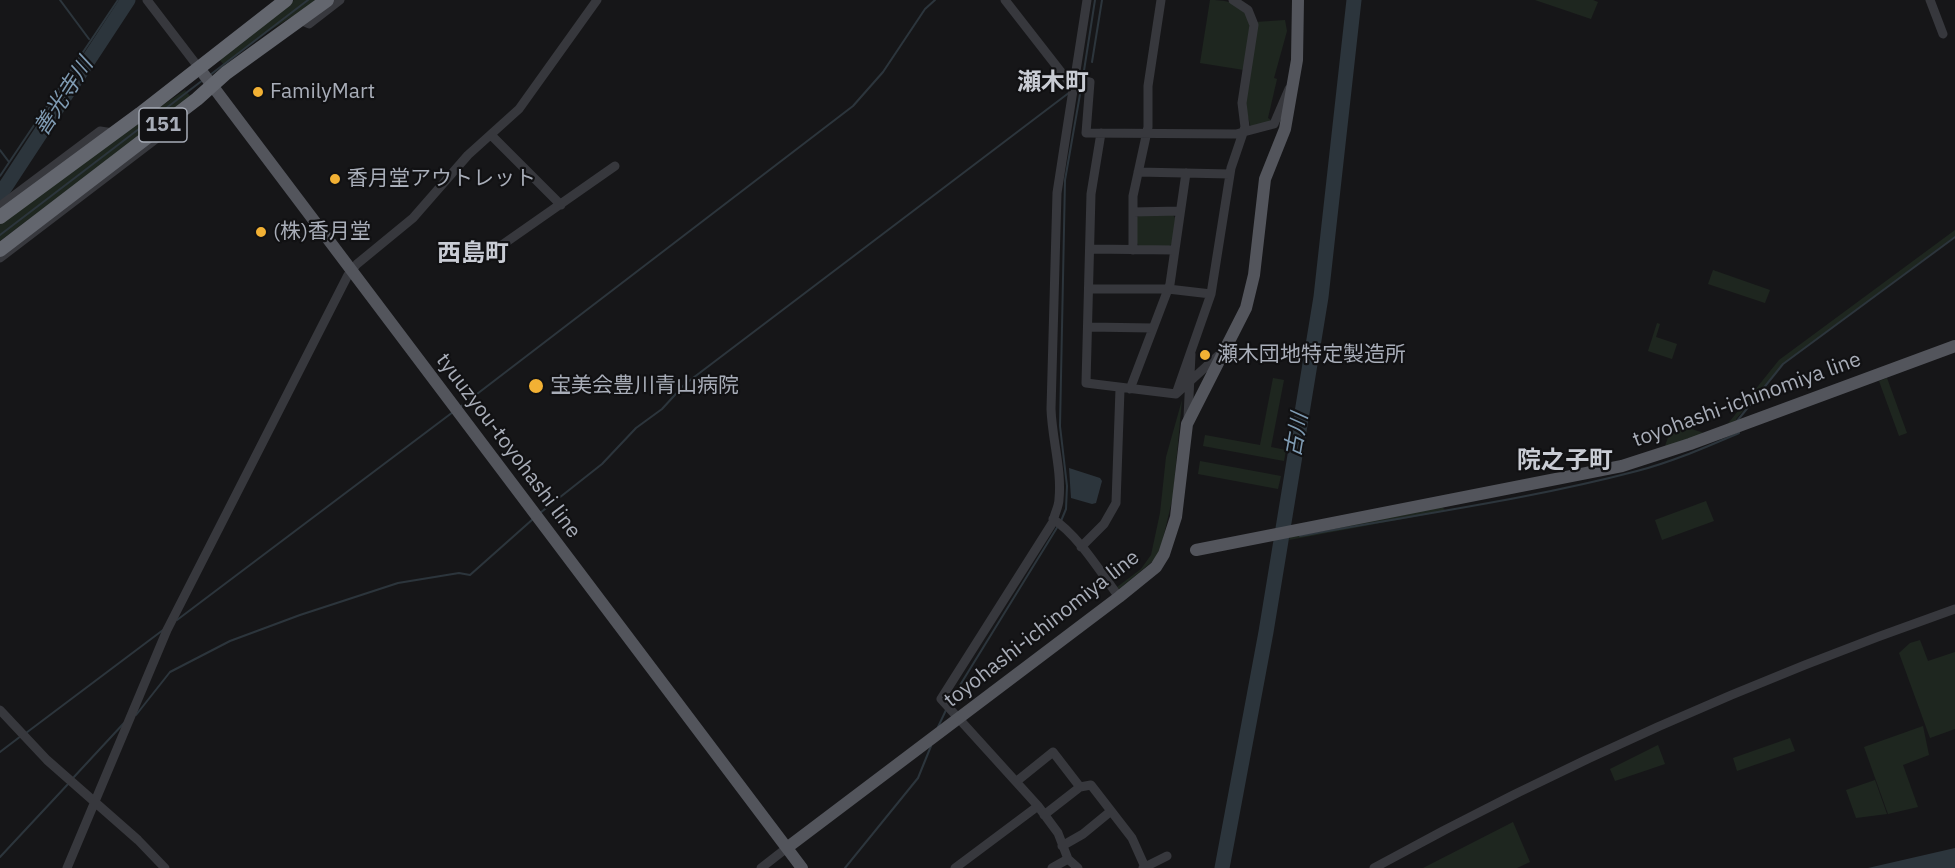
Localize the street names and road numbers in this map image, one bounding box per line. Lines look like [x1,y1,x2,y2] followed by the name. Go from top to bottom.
[139,108,187,142] road number: 151
[1629,347,1865,453] street label: toyohashi-ichinomiya line
[430,349,586,543] street label: tyuuzyou-toyohashi line
[939,545,1145,713] street label: toyohashi-ichinomiya line

